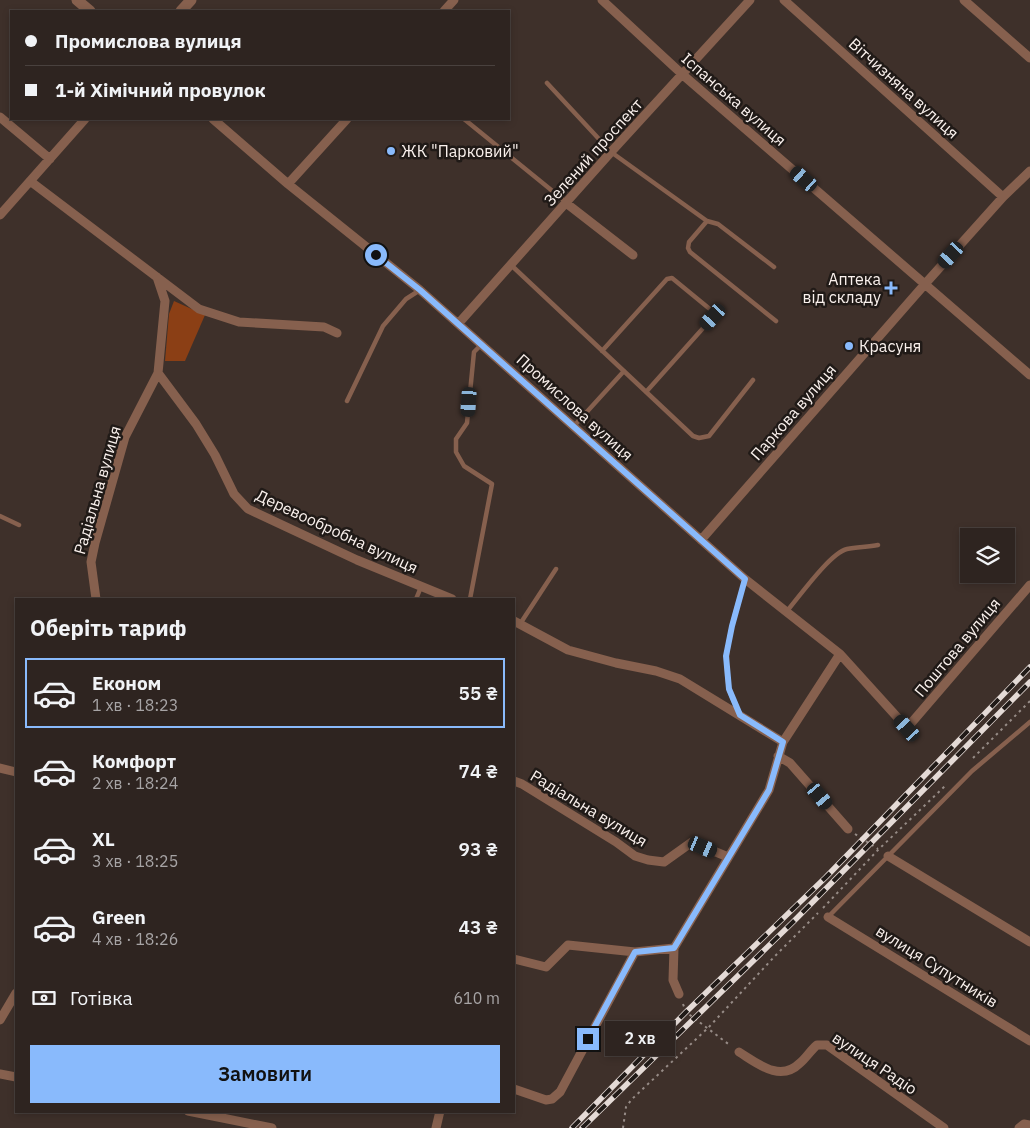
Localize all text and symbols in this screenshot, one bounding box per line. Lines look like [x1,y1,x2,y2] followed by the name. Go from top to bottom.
[55,29,242,53] text: Промислова вулиця
[845,33,963,143] street label: Вітчизняна вулиця
[678,48,790,150] street label: Іспанська вулиця
[55,78,266,102] text: 1-й Хімічний провулок
[539,94,647,210] street label: Зелений проспект
[401,141,519,161] place label: ЖК "Парковий"
[385,145,397,157] marker: ЖК "Парковий"
[787,163,820,195] car
[935,239,966,271] car
[365,244,387,266] route start
[802,269,881,307] place label: Аптека від складу
[885,282,897,294] marker: Аптека від складу
[697,301,728,333] car
[859,336,921,356] place label: Красуня
[843,340,855,352] marker: Красуня
[512,349,638,465] street label: Промислова вулиця
[746,360,840,464] street label: Паркова вулиця
[460,387,477,417] car
[69,423,125,557] street label: Радіальна вулиця
[253,485,421,577] street label: Деревообробна вулиця
[960,528,1015,583] map controls
[960,528,1015,583] button: layers
[910,593,1004,701] street label: Поштова вулиця
[30,613,186,642] text: Оберіть тариф
[32,671,77,716] icon: car
[92,671,161,695] text: Економ
[459,681,498,705] text: 55 ₴
[92,695,178,715] text: 1 хв · 18:23
[891,712,922,744] car
[32,749,77,794] icon: car
[92,749,176,773] text: Комфорт
[459,759,498,783] text: 74 ₴
[527,765,651,851] street label: Радіальна вулиця
[92,773,178,793] text: 2 хв · 18:24
[804,780,835,812] car
[32,827,77,872] icon: car
[92,827,115,851] text: XL
[686,834,719,860] car
[459,837,498,861] text: 93 ₴
[92,851,178,871] text: 3 хв · 18:25
[32,905,77,950] icon: car
[92,905,146,929] text: Green
[459,915,498,939] text: 43 ₴
[872,920,1002,1012] street label: вулиця Супутників
[92,929,178,949] text: 4 хв · 18:26
[30,984,58,1012] icon: cash
[70,986,133,1010] text: Готівка
[453,988,500,1008] text: 610 m
[606,1022,676,1056] callout: 2 хв
[829,1027,921,1099] street label: вулиця Радіо
[577,1028,599,1050] route end
[624,1028,656,1048] text: 2 хв
[30,1045,500,1103] button: Замовити

